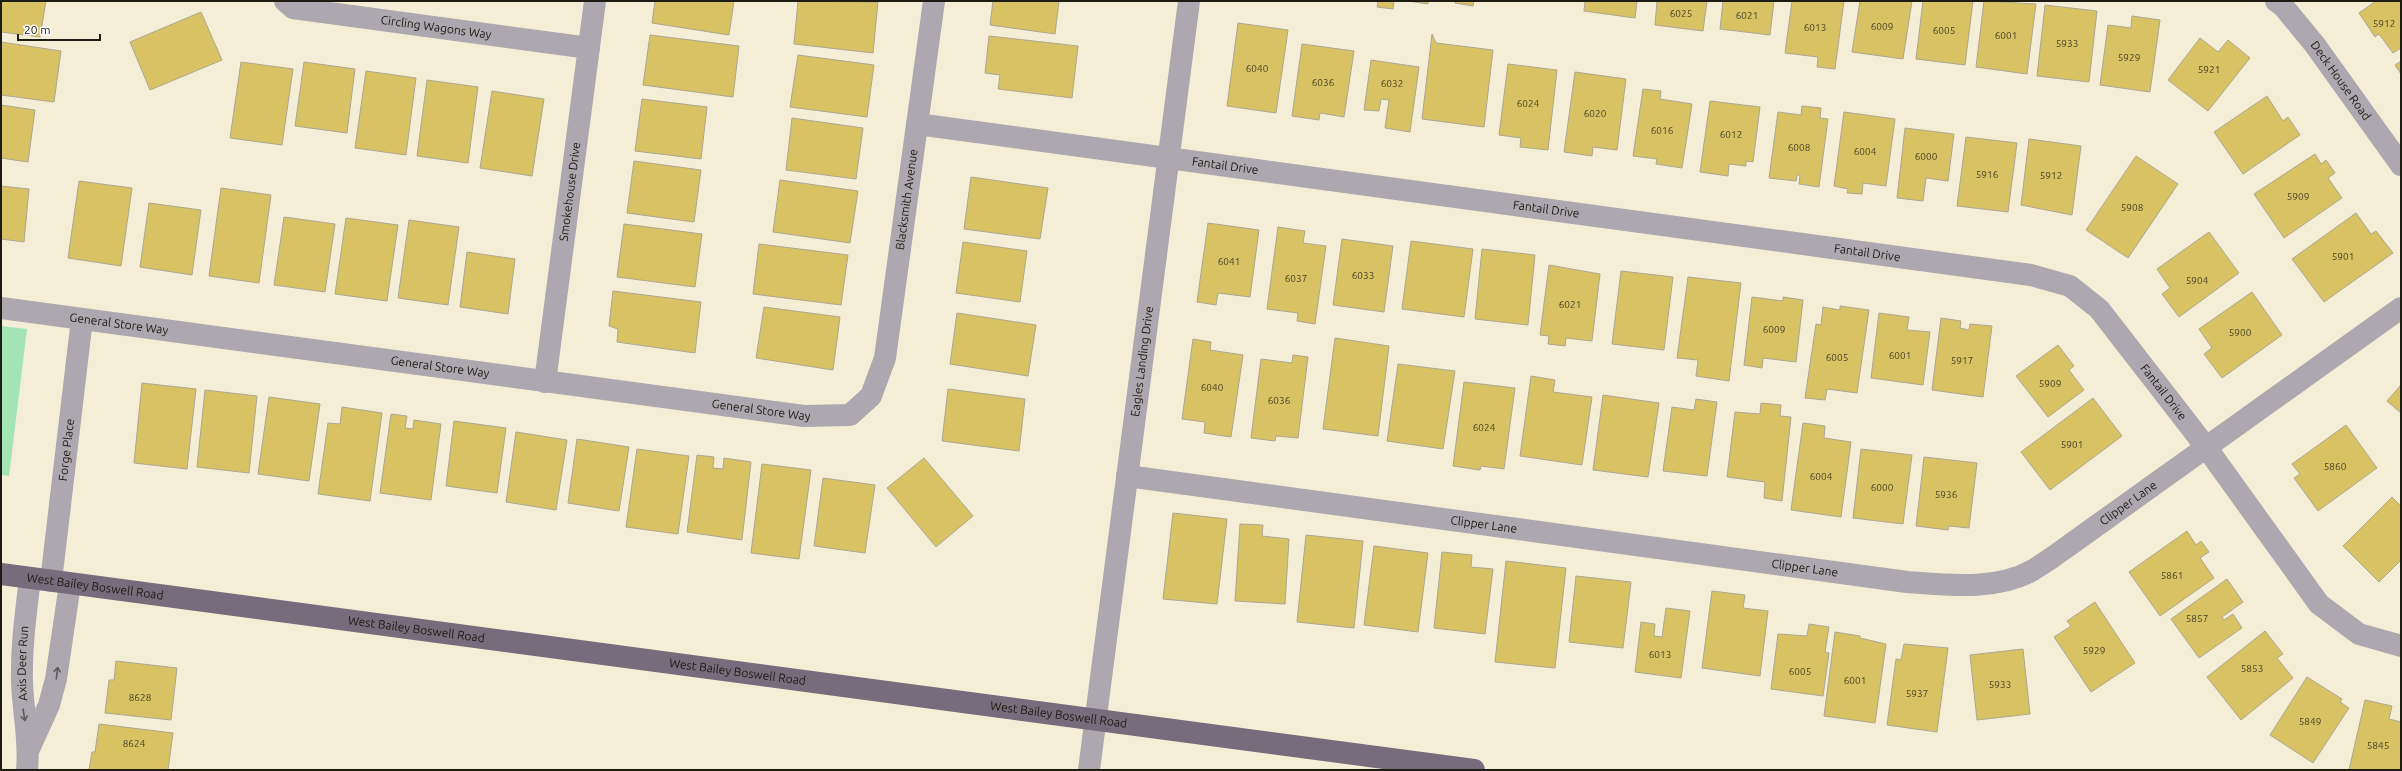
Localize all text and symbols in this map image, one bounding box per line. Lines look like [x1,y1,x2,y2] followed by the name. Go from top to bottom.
[1670,8,1692,19] house number: 6025
[1736,10,1758,21] house number: 6021
[380,13,493,41] street label: Circling Wagons Way
[18,16,100,42] scale bar
[2373,18,2395,29] house number: 5912
[1871,21,1893,32] house number: 6009
[1804,22,1826,33] house number: 6013
[24,23,51,36] text: 20 m
[1933,25,1955,36] house number: 6005
[1995,30,2017,41] house number: 6001
[2056,38,2078,49] house number: 5933
[2308,38,2374,122] street label: Deck House Road
[2118,52,2140,63] house number: 5929
[1246,63,1269,74] house number: 6040
[2198,64,2220,75] house number: 5921
[1312,77,1335,88] house number: 6036
[1381,78,1403,89] house number: 6032
[1517,98,1540,109] house number: 6024
[1584,108,1607,119] house number: 6020
[1651,125,1674,136] house number: 6016
[1720,129,1742,140] house number: 6012
[557,141,582,242] street label: Smokehouse Drive
[1788,142,1811,153] house number: 6008
[1854,146,1877,157] house number: 6004
[893,148,920,251] street label: Blacksmith Avenue
[1915,151,1938,162] house number: 6000
[1191,154,1259,176] street label: Fantail Drive
[1976,169,1999,180] house number: 5916
[2040,170,2062,181] house number: 5912
[2287,191,2309,202] house number: 5909
[1512,198,1580,220] street label: Fantail Drive
[2121,202,2144,213] house number: 5908
[1833,241,1901,263] street label: Fantail Drive
[2332,251,2354,262] house number: 5901
[1218,256,1240,267] house number: 6041
[1352,270,1374,281] house number: 6033
[1285,273,1307,284] house number: 6037
[2186,275,2209,286] house number: 5904
[1559,299,1581,310] house number: 6021
[1128,305,1155,418] street label: Eagles Landing Drive
[69,310,169,336] street label: General Store Way
[1763,324,1785,335] house number: 6009
[2229,327,2252,338] house number: 5900
[1889,350,1911,361] house number: 6001
[1826,352,1848,363] house number: 6005
[390,353,490,380] street label: General Store Way
[1951,355,1973,366] house number: 5917
[2138,361,2190,422] street label: Fantail Drive
[2039,378,2061,389] house number: 5909
[1201,382,1224,393] house number: 6040
[1268,395,1291,406] house number: 6036
[711,397,811,422] street label: General Store Way
[56,418,76,482] street label: Forge Place
[1473,422,1496,433] house number: 6024
[2061,439,2083,450] house number: 5901
[2324,461,2347,472] house number: 5860
[1810,471,1833,482] house number: 6004
[2097,478,2159,528] street label: Clipper Lane
[1871,482,1894,493] house number: 6000
[1935,489,1958,500] house number: 5936
[1450,513,1518,535] street label: Clipper Lane
[1771,557,1839,579] street label: Clipper Lane
[2161,570,2183,581] house number: 5861
[26,571,164,602] street label: West Bailey Boswell Road
[347,613,486,644] street label: West Bailey Boswell Road
[2186,613,2208,624] house number: 5857
[15,625,31,702] street label: Axis Deer Run
[2083,645,2105,656] house number: 5929
[1649,649,1671,660] house number: 6013
[668,656,807,687] street label: West Bailey Boswell Road
[2241,663,2263,674] house number: 5853
[1789,666,1811,677] house number: 6005
[53,667,61,680] one-way arrow
[1844,675,1866,686] house number: 6001
[1989,679,2011,690] house number: 5933
[1906,688,1928,699] house number: 5937
[129,692,152,703] house number: 8628
[990,699,1128,730] street label: West Bailey Boswell Road
[20,708,28,721] one-way arrow
[2299,716,2321,727] house number: 5849
[123,738,146,749] house number: 8624
[2367,740,2389,751] house number: 5845

